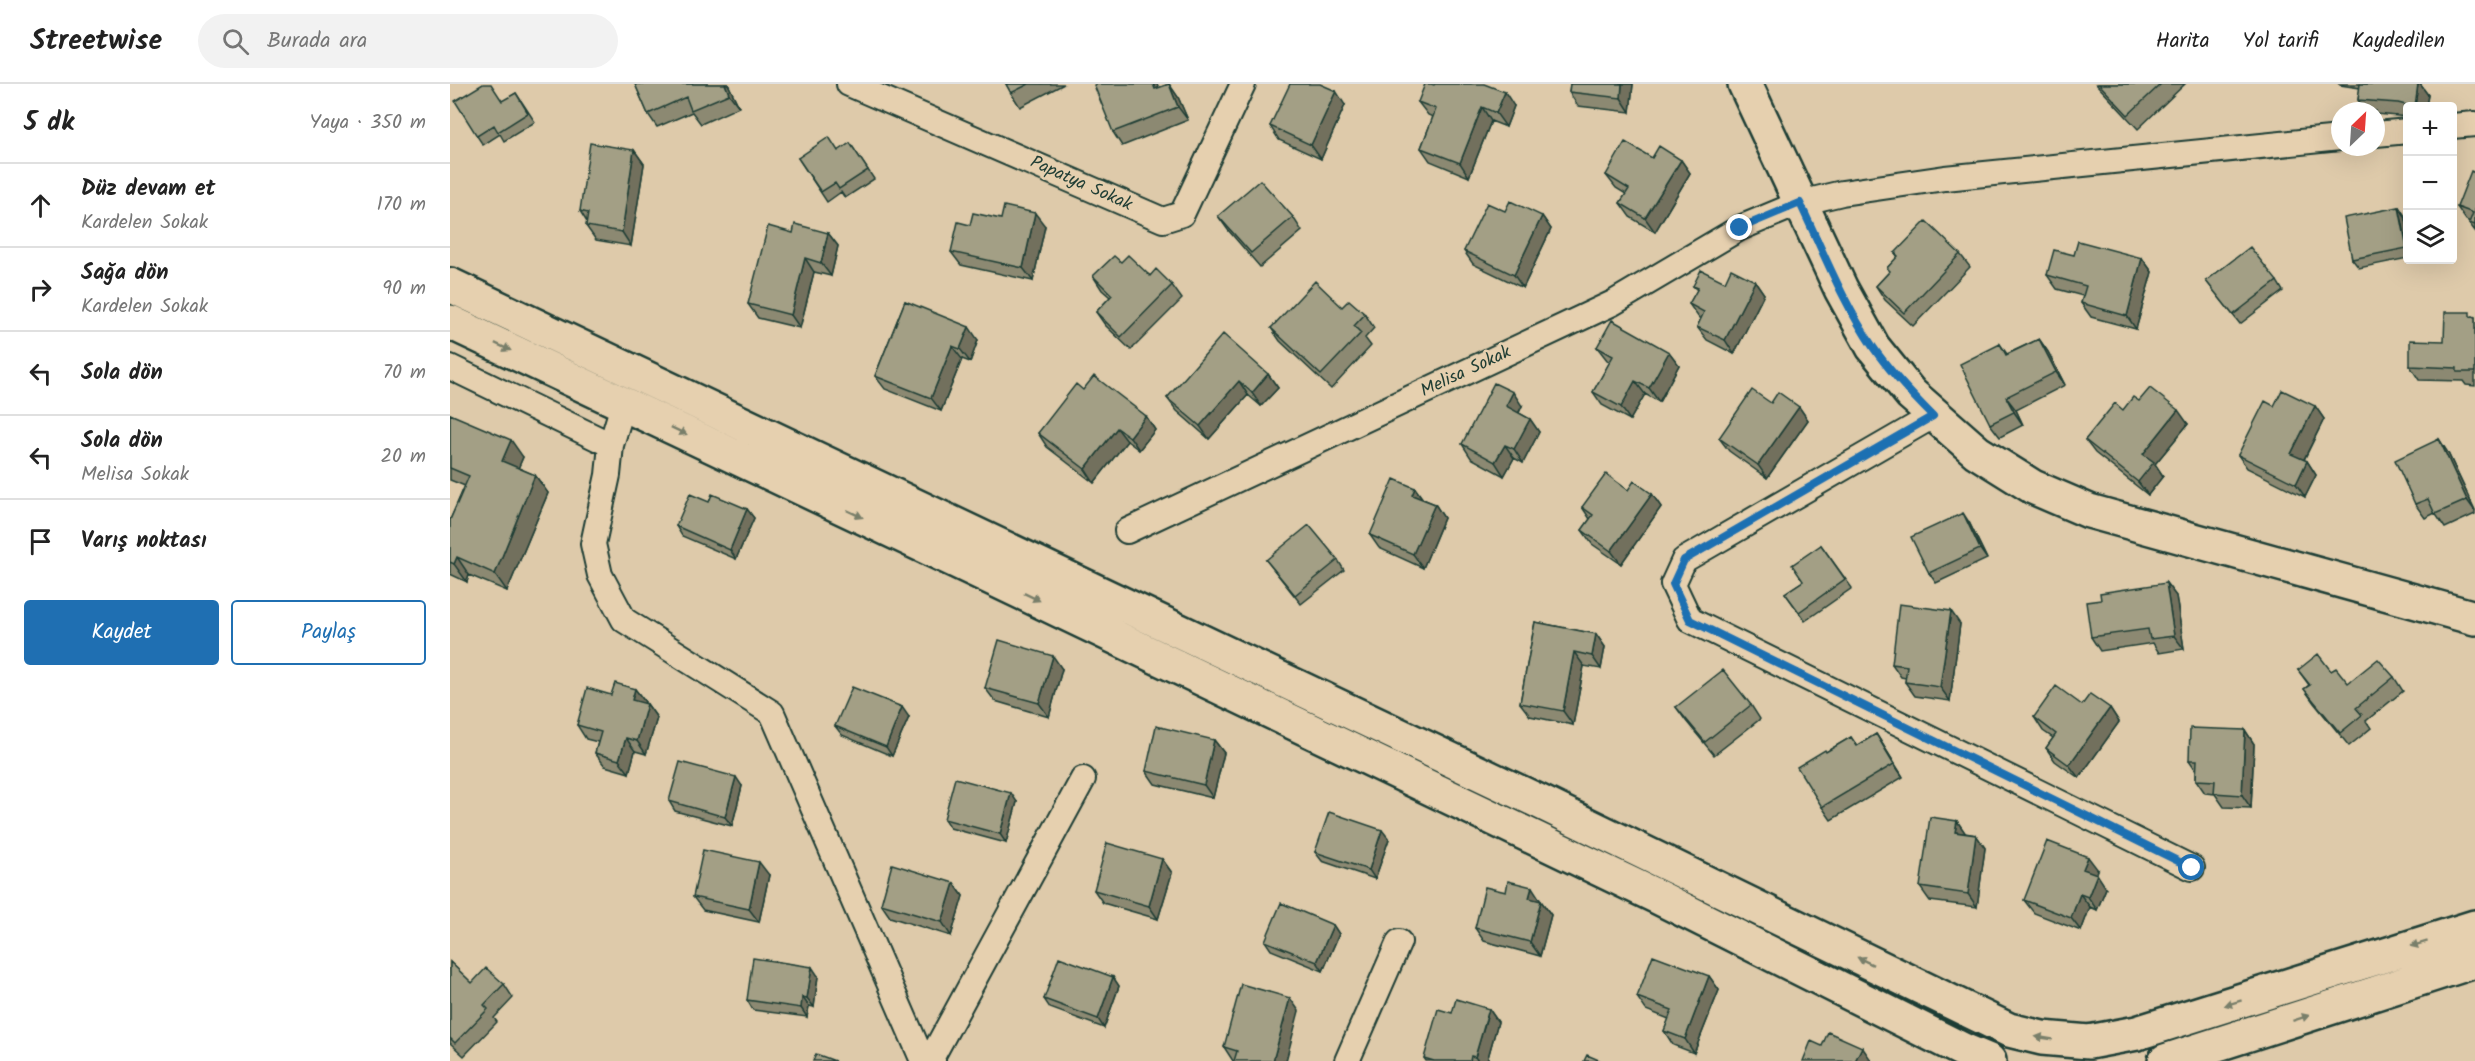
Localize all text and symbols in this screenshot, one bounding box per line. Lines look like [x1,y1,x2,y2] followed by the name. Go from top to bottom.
[198,14,618,68] search box
[30,19,162,64] text: Streetwise
[267,24,367,59] text: Burada ara
[219,25,252,58] icon: search
[2156,25,2210,58] text: Harita
[2243,25,2319,58] text: Yol tarifi
[2352,25,2445,58] text: Kaydedilen
[24,102,74,144] text: 5 dk
[2331,102,2385,156] north arrow
[2403,102,2457,264] map controls
[2403,102,2457,156] button: +
[309,107,426,139] text: Yaya · 350 m
[1025,149,1137,220] street label: Papatya Sokak
[2403,156,2457,210] button: −
[81,172,215,207] text: Düz devam et
[24,189,57,222] icon: ahead
[377,189,426,221] text: 170 m
[81,207,208,239] text: Kardelen Sokak
[2403,210,2457,264] button: layers
[1726,214,1752,240] route end
[81,256,168,291] text: Sağa dön
[24,273,57,306] icon: right
[382,273,426,305] text: 90 m
[81,291,208,323] text: Kardelen Sokak
[1416,338,1517,406] street label: Melisa Sokak
[495,342,512,351] one-way arrow
[81,356,163,391] text: Sola dön
[24,357,57,390] icon: left
[383,357,426,389] text: 70 m
[81,424,163,459] text: Sola dön
[670,427,687,436] one-way arrow
[24,441,57,474] icon: left
[380,441,426,473] text: 20 m
[81,459,189,491] text: Melisa Sokak
[847,509,864,518] one-way arrow
[81,524,207,559] text: Varış noktası
[24,525,57,558] icon: arrive
[1023,592,1040,602] one-way arrow
[24,600,219,665] button: Kaydet
[231,600,426,665] button: Paylaş
[2178,854,2204,880] route start
[2410,940,2428,949] one-way arrow
[1857,956,1874,965] one-way arrow
[2224,999,2242,1008] one-way arrow
[2292,1012,2310,1022] one-way arrow
[2034,1033,2053,1042] one-way arrow

